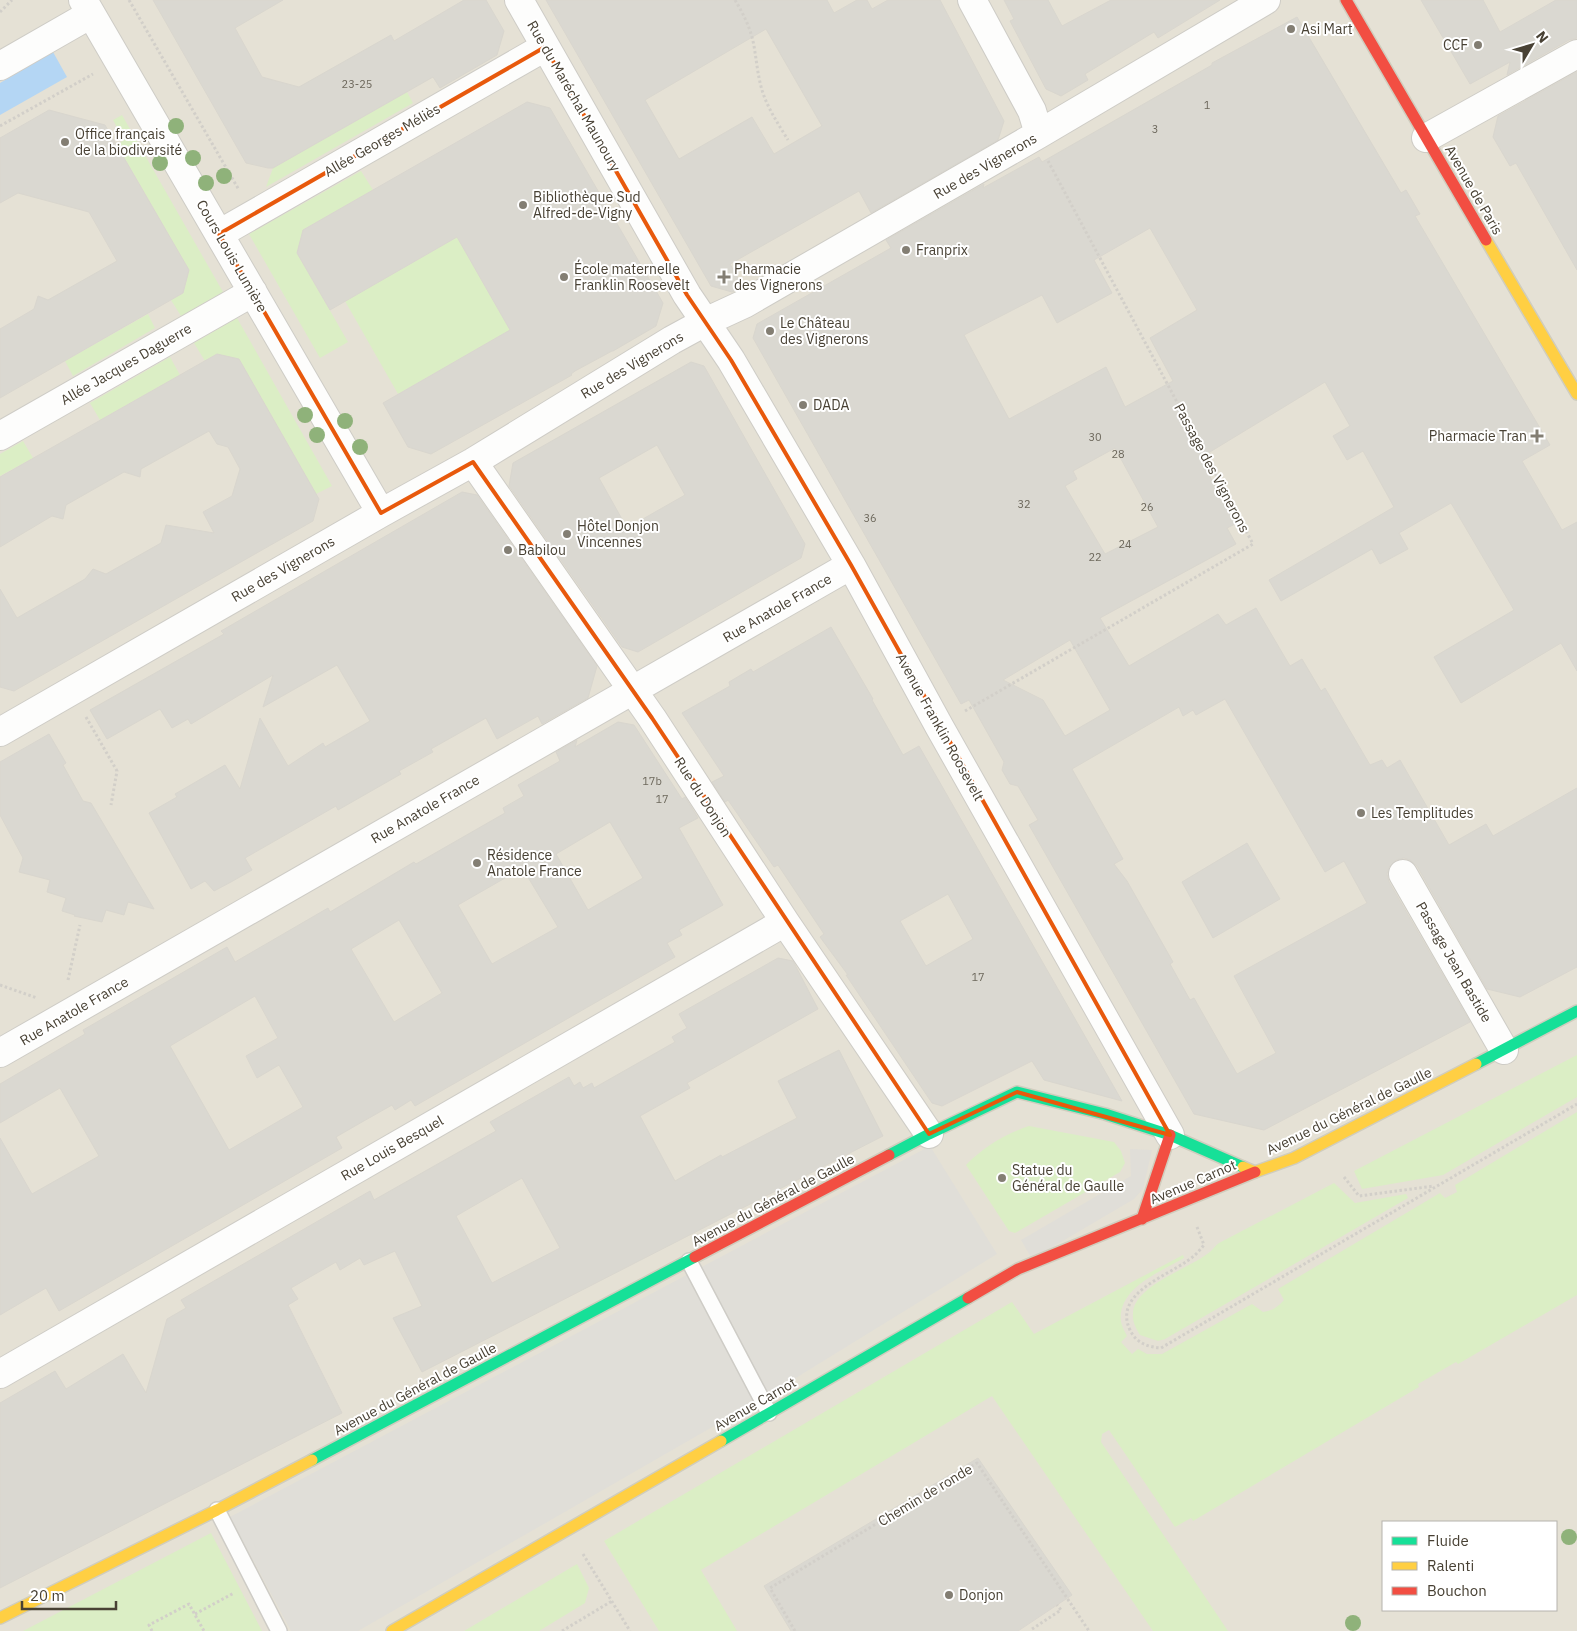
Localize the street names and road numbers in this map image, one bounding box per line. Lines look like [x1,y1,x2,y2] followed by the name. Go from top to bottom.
[523,17,625,175] street label: Rue du Maréchal Maunoury
[321,99,443,181] street label: Allée Georges Méliès
[930,129,1040,203] street label: Rue des Vignerons
[1441,142,1507,238] street label: Avenue de Paris
[192,196,272,316] street label: Cours Louis Lumière
[57,319,195,409] street label: Allée Jacques Daguerre
[577,327,687,403] street label: Rue des Vignerons
[1170,400,1254,536] street label: Passage des Vignerons
[228,532,338,606] street label: Rue des Vignerons
[719,569,835,646] street label: Rue Anatole France
[892,650,988,804] street label: Avenue Franklin Roosevelt
[670,754,736,840] street label: Rue du Donjon
[367,770,483,847] street label: Rue Anatole France
[1412,898,1496,1026] street label: Passage Jean Bastide
[16,972,132,1049] street label: Rue Anatole France
[1263,1063,1435,1159] street label: Avenue du Général de Gaulle
[338,1111,447,1185] street label: Rue Louis Besquel
[689,1149,858,1251] street label: Avenue du Général de Gaulle
[1147,1156,1239,1208] street label: Avenue Carnot
[331,1338,500,1440] street label: Avenue du Général de Gaulle
[711,1373,799,1435] street label: Avenue Carnot
[874,1460,976,1530] street label: Chemin de ronde

